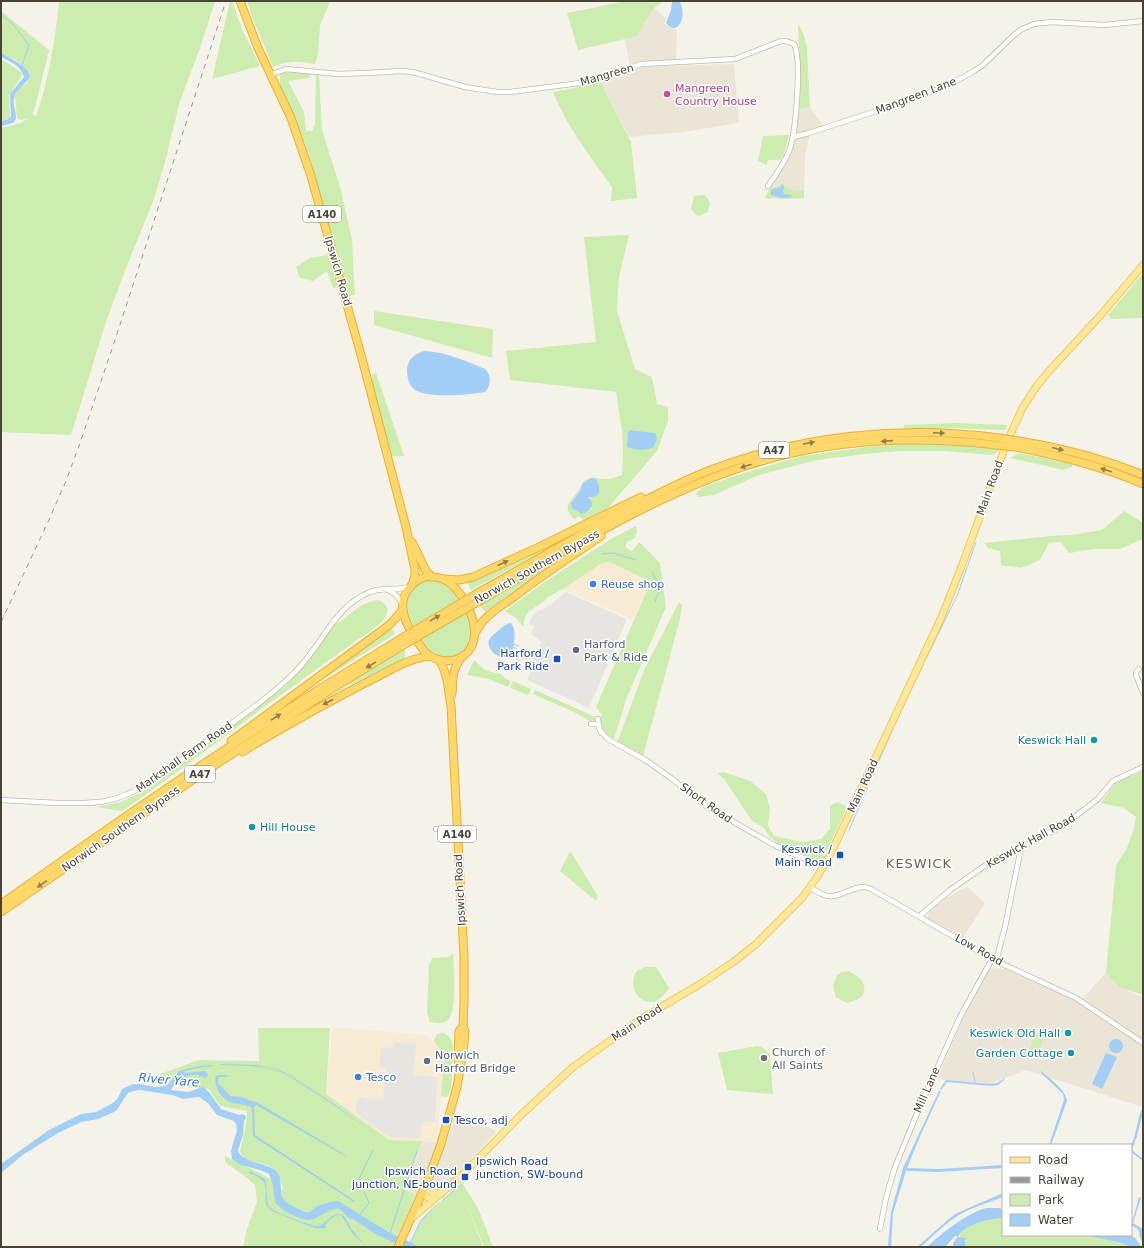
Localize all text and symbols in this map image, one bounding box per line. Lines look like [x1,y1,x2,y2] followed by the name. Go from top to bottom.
[579,61,635,89] street label: Mangreen
[874,75,958,117] street label: Mangreen Lane
[675,82,757,108] place label: Mangreen Country House
[662,89,672,99] marker: Mangreen Country House
[303,206,341,222] road number: A140
[322,235,354,307] street label: Ipswich Road
[933,429,945,436] one-way arrow
[881,437,893,444] one-way arrow
[803,439,815,445] one-way arrow
[759,442,789,458] road number: A47
[1051,446,1064,452] one-way arrow
[974,459,1006,517] street label: Main Road
[739,463,751,469] one-way arrow
[1100,467,1112,473] one-way arrow
[472,527,602,607] street label: Norwich Southern Bypass
[497,560,509,566] one-way arrow
[601,578,664,591] place label: Reuse shop
[588,579,598,589] marker: Reuse shop
[429,615,441,622] one-way arrow
[584,638,648,664] place label: Harford Park & Ride
[571,645,581,655] marker: Harford Park & Ride
[497,647,549,673] place label: Harford / Park Ride
[552,654,562,664] marker: Harford / Park Ride
[365,661,377,668] one-way arrow
[322,699,334,705] one-way arrow
[270,713,282,720] one-way arrow
[133,719,235,795] street label: Markshall Farm Road
[1018,734,1086,747] place label: Keswick Hall
[1089,735,1099,745] marker: Keswick Hall
[845,757,881,815] street label: Main Road
[185,766,215,782] road number: A47
[677,780,735,826] street label: Short Road
[60,783,183,875] street label: Norwich Southern Bypass
[984,811,1078,871] street label: Keswick Hall Road
[260,821,316,834] place label: Hill House
[247,822,257,832] marker: Hill House
[438,826,476,842] road number: A140
[775,843,832,869] place label: Keswick / Main Road
[835,850,845,860] marker: Keswick / Main Road
[452,854,468,926] street label: Ipswich Road
[886,856,952,871] district label: KESWICK
[36,880,47,888] one-way arrow
[953,932,1005,968] street label: Low Road
[609,1002,665,1044] street label: Main Road
[970,1027,1060,1040] place label: Keswick Old Hall
[1063,1028,1073,1038] marker: Keswick Old Hall
[772,1046,826,1072] place label: Church of All Saints
[976,1047,1063,1060] place label: Garden Cottage
[1066,1048,1076,1058] marker: Garden Cottage
[435,1049,516,1075] place label: Norwich Harford Bridge
[759,1053,769,1063] marker: Church of All Saints
[422,1056,432,1066] marker: Norwich Harford Bridge
[911,1065,943,1115] street label: Mill Lane
[138,1070,200,1090] water label: River Yare
[365,1071,396,1084] place label: Tesco
[353,1072,363,1082] marker: Tesco
[453,1114,508,1127] place label: Tesco, adj
[441,1115,451,1125] marker: Tesco, adj
[1002,1144,1132,1236] legend
[1038,1153,1068,1167] text: Road
[475,1155,583,1181] place label: Ipswich Road junction, SW-bound
[463,1162,473,1172] marker: Ipswich Road junction, SW-bound
[351,1165,457,1191] place label: Ipswich Road junction, NE-bound
[460,1172,470,1182] marker: Ipswich Road junction, NE-bound
[1038,1173,1084,1187] text: Railway
[1038,1193,1064,1207] text: Park
[1038,1213,1074,1227] text: Water

